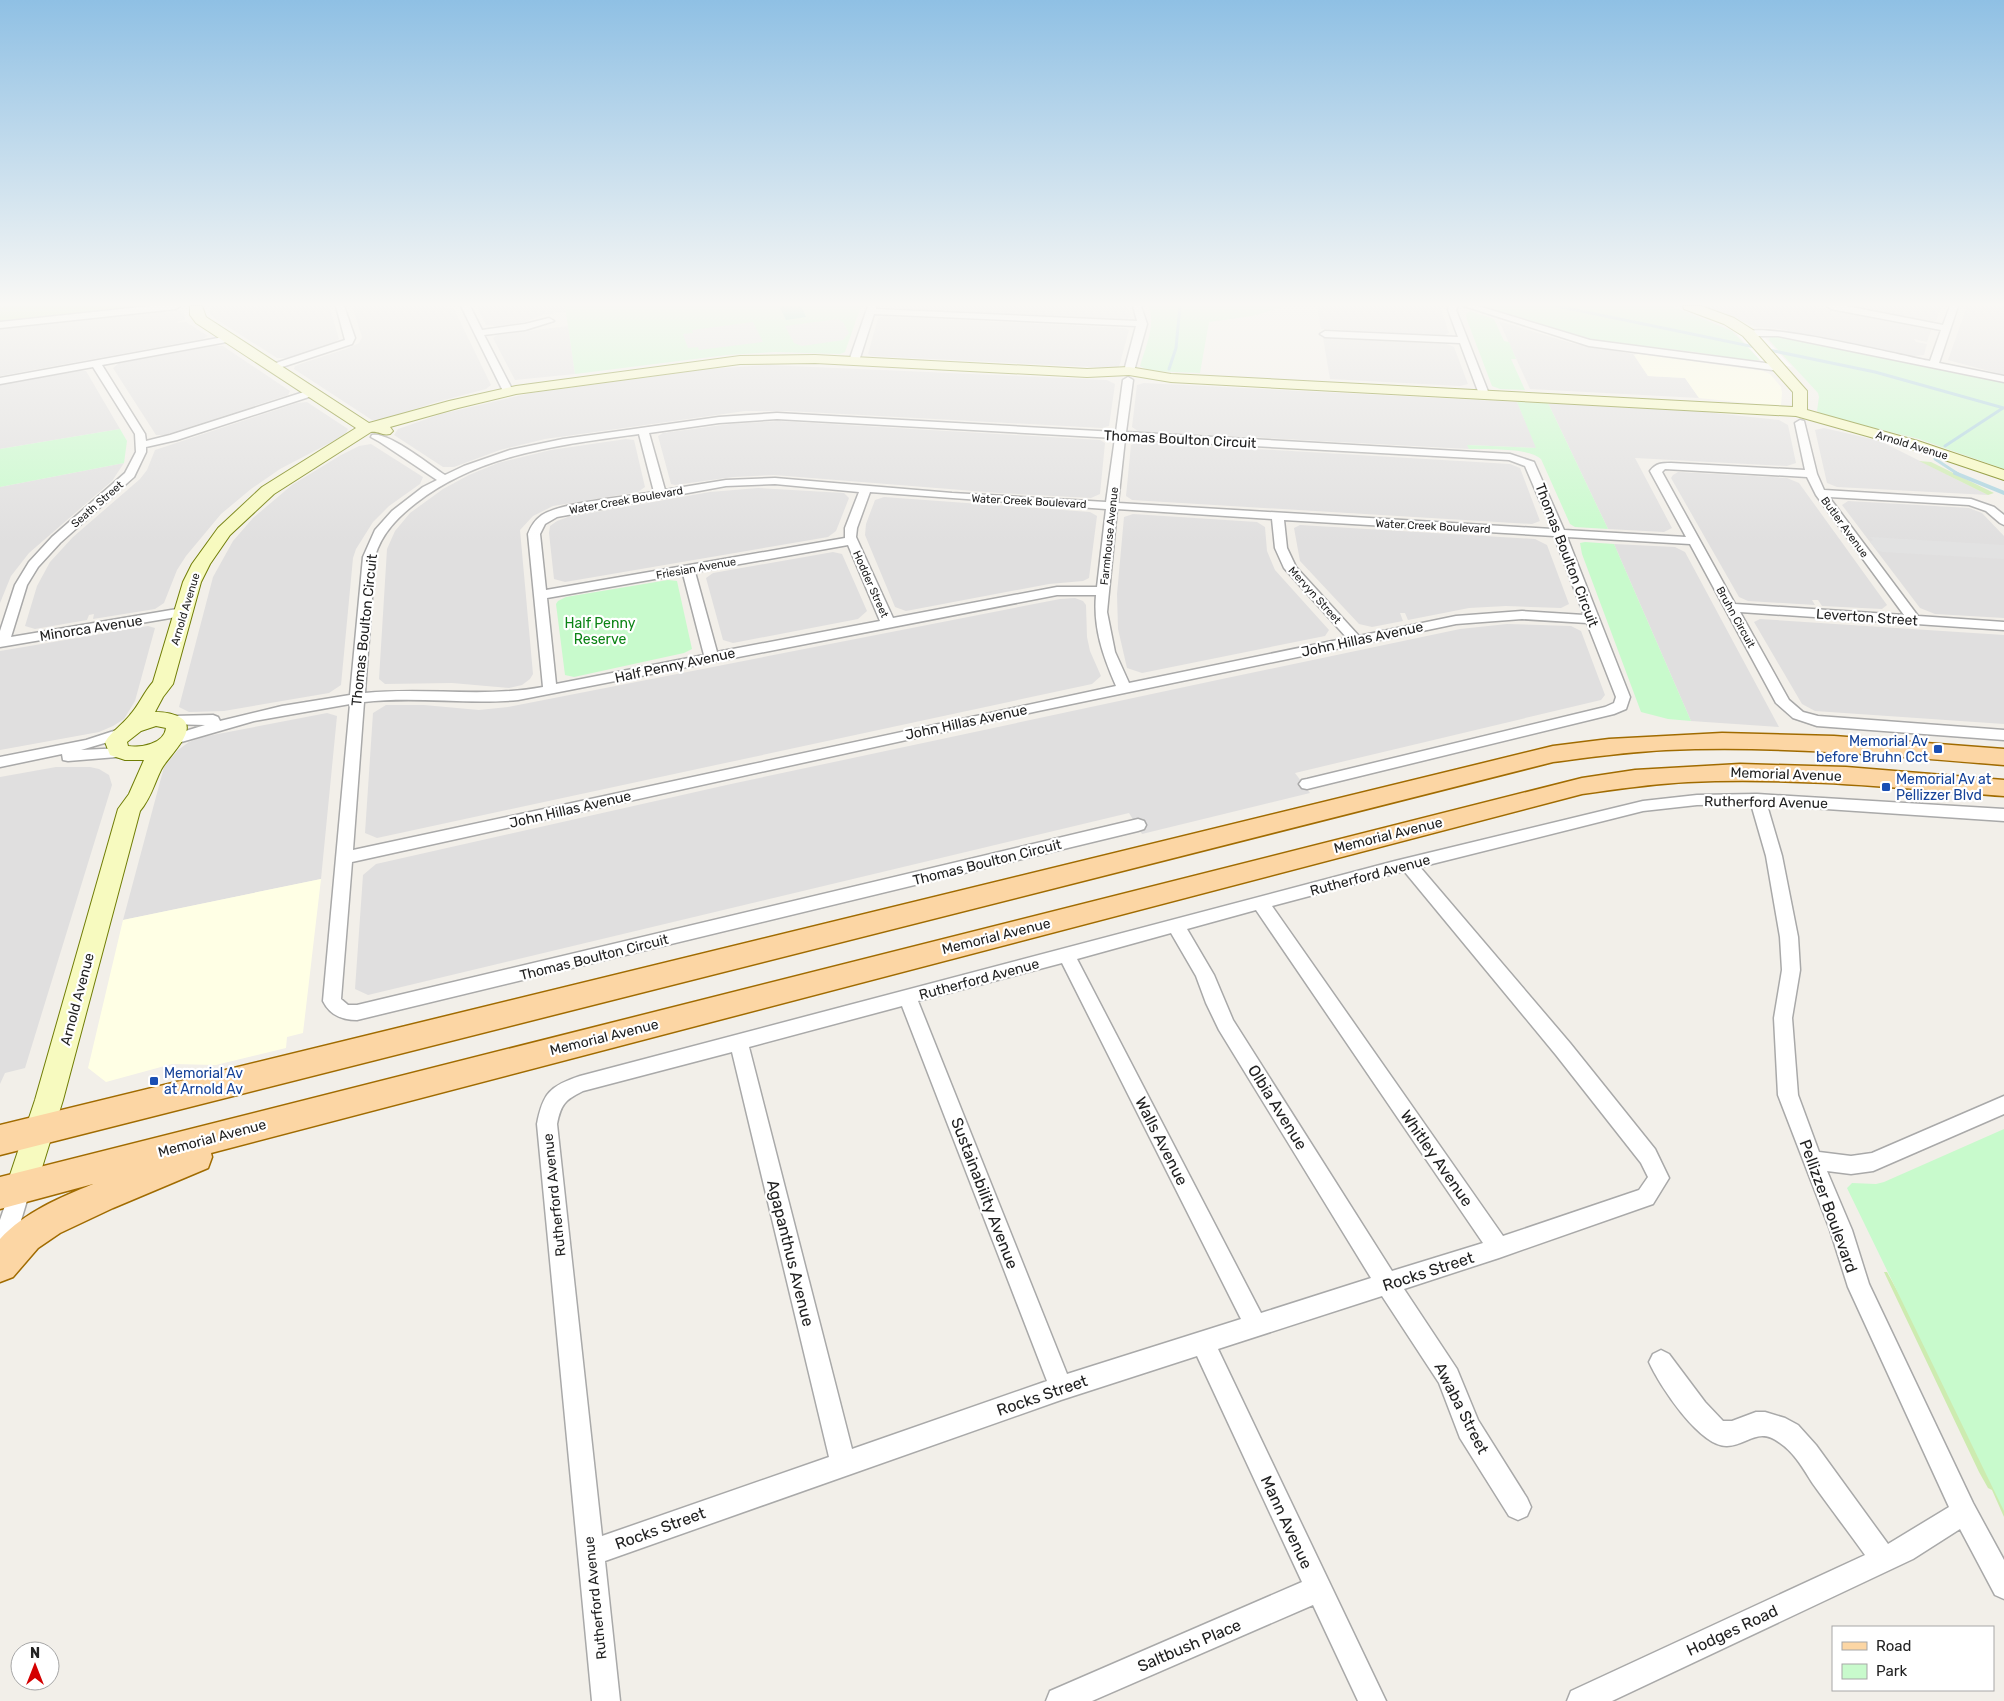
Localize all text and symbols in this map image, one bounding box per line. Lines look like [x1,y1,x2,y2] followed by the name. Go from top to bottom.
[1103,427,1257,452] street label: Thomas Boulton Circuit
[1874,428,1949,463] street label: Arnold Avenue
[69,478,126,530] street label: Seath Street
[1531,481,1602,630] street label: Thomas Boulton Circuit
[568,484,684,517] street label: Water Creek Boulevard
[1098,486,1121,586] street label: Farmhouse Avenue
[971,492,1087,511] street label: Water Creek Boulevard
[1818,494,1871,560] street label: Butler Avenue
[1375,517,1491,536] street label: Water Creek Boulevard
[850,549,891,620] street label: Hodder Street
[348,553,381,707] street label: Thomas Boulton Circuit
[655,555,737,582] street label: Friesian Avenue
[1286,564,1344,627] street label: Mervyn Street
[168,572,203,647] street label: Arnold Avenue
[1713,584,1758,651] street label: Bruhn Circuit
[1816,605,1919,630] street label: Leverton Street
[39,612,144,645] street label: Minorca Avenue
[565,615,636,648] park label: Half Penny Reserve
[1299,618,1425,661] street label: John Hillas Avenue
[613,644,737,687] street label: Half Penny Avenue
[903,701,1029,744] street label: John Hillas Avenue
[1816,733,1929,766] place label: Memorial Av before Bruhn Cct
[1932,743,1944,755] marker: Memorial Av before Bruhn Cct
[1730,764,1842,785] street label: Memorial Avenue
[1896,771,1992,804] place label: Memorial Av at Pellizzer Blvd
[1880,781,1892,793] marker: Memorial Av at Pellizzer Blvd
[508,787,633,832] street label: John Hillas Avenue
[1704,793,1828,812] street label: Rutherford Avenue
[1332,814,1444,857] street label: Memorial Avenue
[911,836,1064,889] street label: Thomas Boulton Circuit
[1308,851,1432,900] street label: Rutherford Avenue
[940,915,1052,958] street label: Memorial Avenue
[518,931,671,984] street label: Thomas Boulton Circuit
[57,951,98,1047] street label: Arnold Avenue
[917,955,1041,1004] street label: Rutherford Avenue
[548,1016,660,1059] street label: Memorial Avenue
[1244,1061,1311,1153] street label: Olbia Avenue
[164,1065,243,1098] place label: Memorial Av at Arnold Av
[148,1075,160,1087] marker: Memorial Av at Arnold Av
[1131,1094,1192,1189] street label: Walls Avenue
[1396,1106,1477,1210] street label: Whitley Avenue
[947,1115,1022,1272] street label: Sustainability Avenue
[156,1116,268,1161] street label: Memorial Avenue
[540,1132,569,1257] street label: Rutherford Avenue
[1796,1137,1861,1275] street label: Pellizzer Boulevard
[763,1178,818,1328] street label: Agapanthus Avenue
[1380,1248,1476,1295] street label: Rocks Street
[1430,1359,1493,1457] street label: Awaba Street
[994,1371,1090,1420] street label: Rocks Street
[1257,1473,1316,1572] street label: Mann Avenue
[612,1503,708,1554] street label: Rocks Street
[581,1535,610,1660] street label: Rutherford Avenue
[1683,1601,1781,1660] street label: Hodges Road
[1135,1615,1244,1676] street label: Saltbush Place
[1832,1626,1994,1691] legend
[1876,1637,1912,1655] text: Road
[10,1641,60,1691] north arrow
[30,1645,40,1662] text: N
[1876,1662,1907,1680] text: Park

